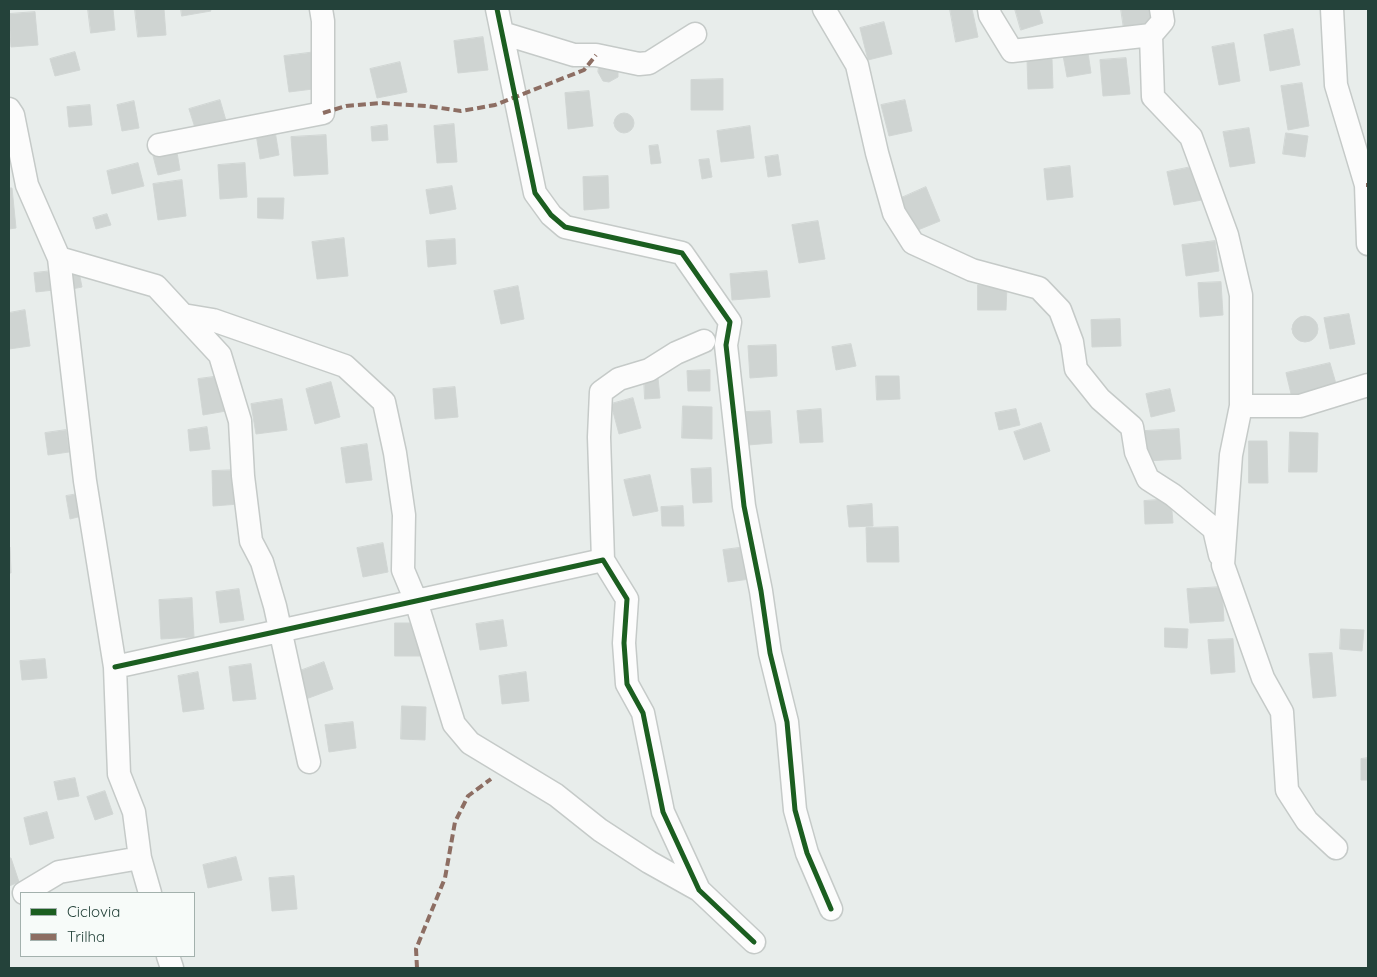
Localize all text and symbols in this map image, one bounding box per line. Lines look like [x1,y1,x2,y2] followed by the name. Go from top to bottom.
[20,892,195,957] legend
[67,902,120,921] text: Ciclovia
[67,927,105,946] text: Trilha

